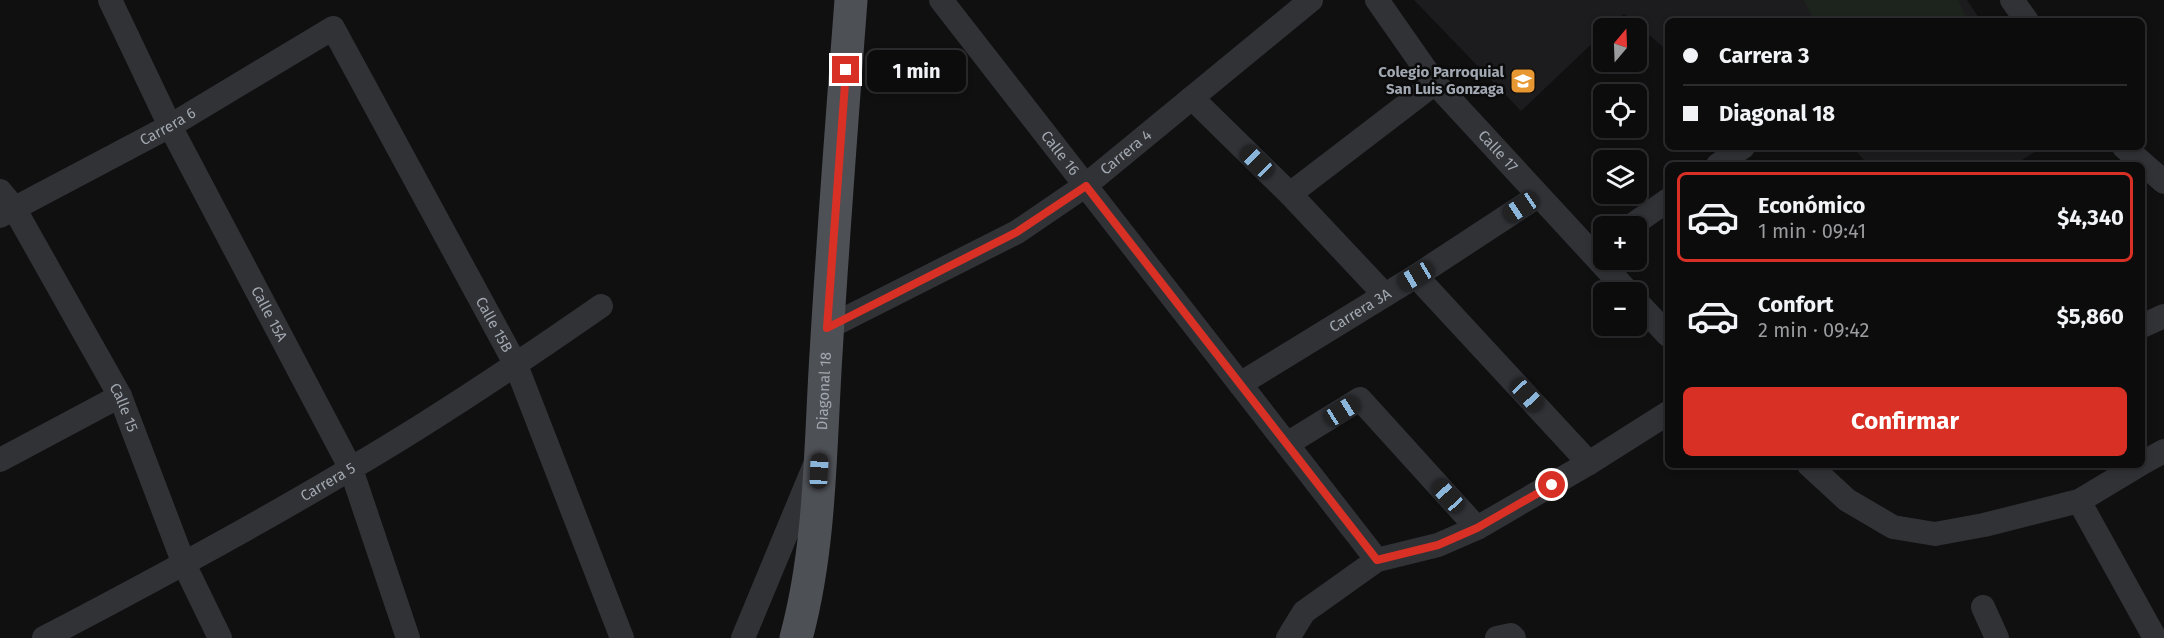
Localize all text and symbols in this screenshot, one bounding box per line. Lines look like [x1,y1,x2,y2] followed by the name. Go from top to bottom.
[1593,18,1647,72] north arrow
[1593,18,1647,336] map controls
[1719,42,1809,69] text: Carrera 3
[867,49,966,91] callout: 1 min
[832,56,859,83] route end
[892,59,941,83] text: 1 min
[1378,63,1505,98] place label: Colegio Parroquial San Luis Gonzaga
[1508,66,1538,96] school or university icon: Colegio Parroquial San Luis Gonzaga
[1593,84,1647,138] button: locate
[1719,100,1835,127] text: Diagonal 18
[137,104,199,149] street label: Carrera 6
[1097,126,1155,179] street label: Carrera 4
[1037,127,1083,179] street label: Calle 16
[1474,127,1522,176] street label: Calle 17
[1238,143,1276,181] car
[1593,150,1647,204] button: layers
[1501,189,1541,225] car
[1686,190,1740,244] icon: car
[1758,192,1865,219] text: Económico
[2057,204,2124,231] text: $4,340
[1593,216,1647,270] button: +
[1758,219,1866,243] text: 1 min · 09:41
[1396,259,1436,293] car
[1593,282,1647,336] button: −
[247,283,291,345] street label: Calle 15A
[1326,284,1395,336] street label: Carrera 3A
[1686,289,1740,343] icon: car
[1758,291,1834,318] text: Confort
[472,294,516,355] street label: Calle 15B
[2057,303,2124,330] text: $5,860
[1758,318,1869,342] text: 2 min · 09:42
[813,351,835,431] street label: Diagonal 18
[1508,376,1546,414] car
[106,380,142,434] street label: Calle 15
[1683,387,2127,456] button: Confirmar
[1322,394,1362,428] car
[809,453,829,489] car
[297,459,359,505] street label: Carrera 5
[1538,471,1565,498] route start
[1429,477,1467,515] car

